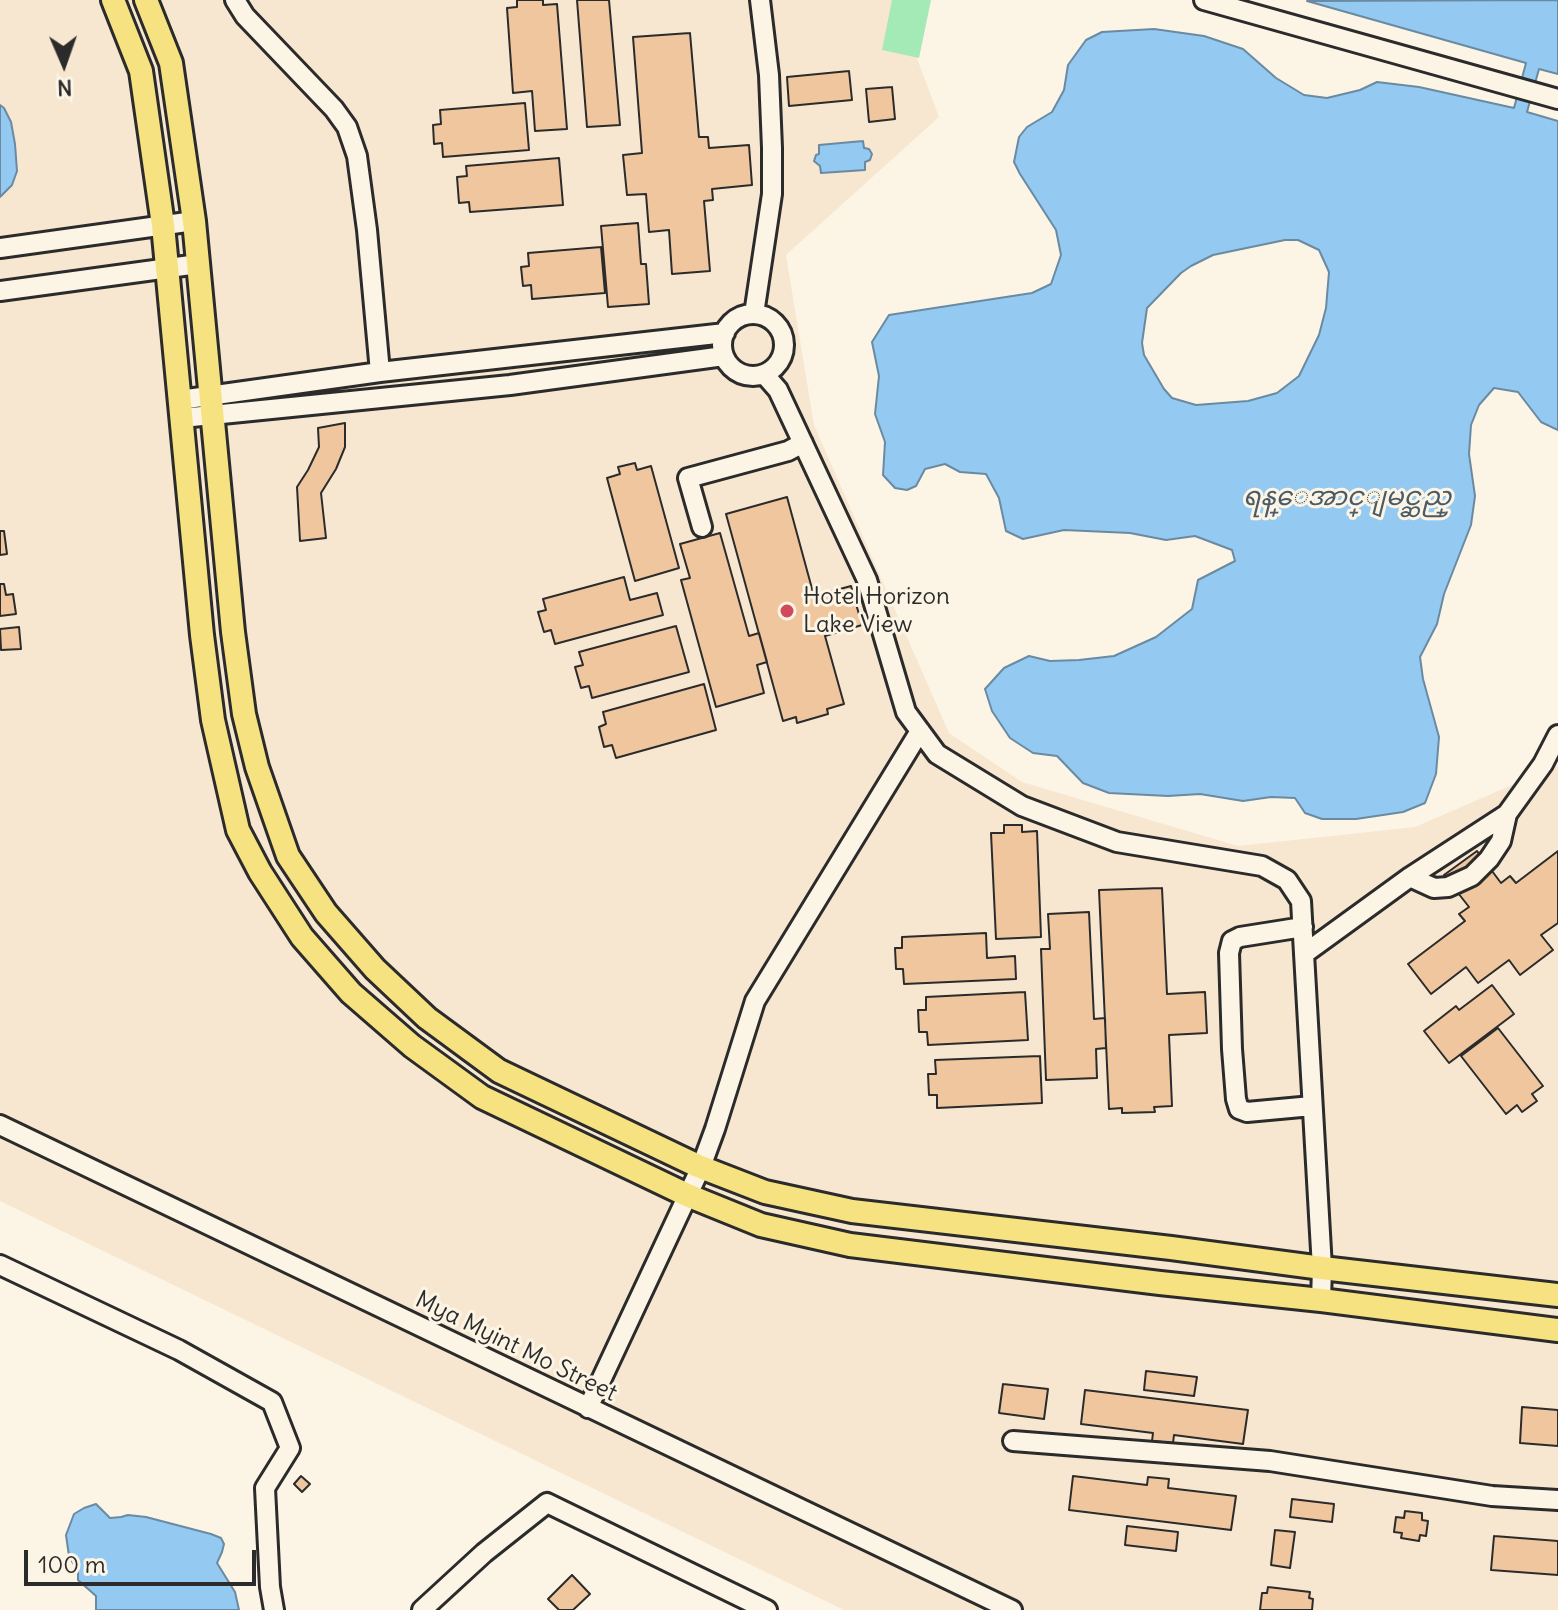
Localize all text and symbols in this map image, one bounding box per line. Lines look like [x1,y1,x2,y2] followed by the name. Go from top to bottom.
[24,24,104,104] north arrow
[57,74,73,102] text: N
[1243,482,1451,514] water label: ရန္ေအာင္ျမင္ဆည္
[803,583,950,639] place label: Hotel Horizon Lake View
[778,602,796,620] marker: Hotel Horizon Lake View
[411,1286,621,1408] street label: Mya Myint Mo Street
[28,1534,260,1584] scale bar
[38,1549,106,1579] text: 100 m

